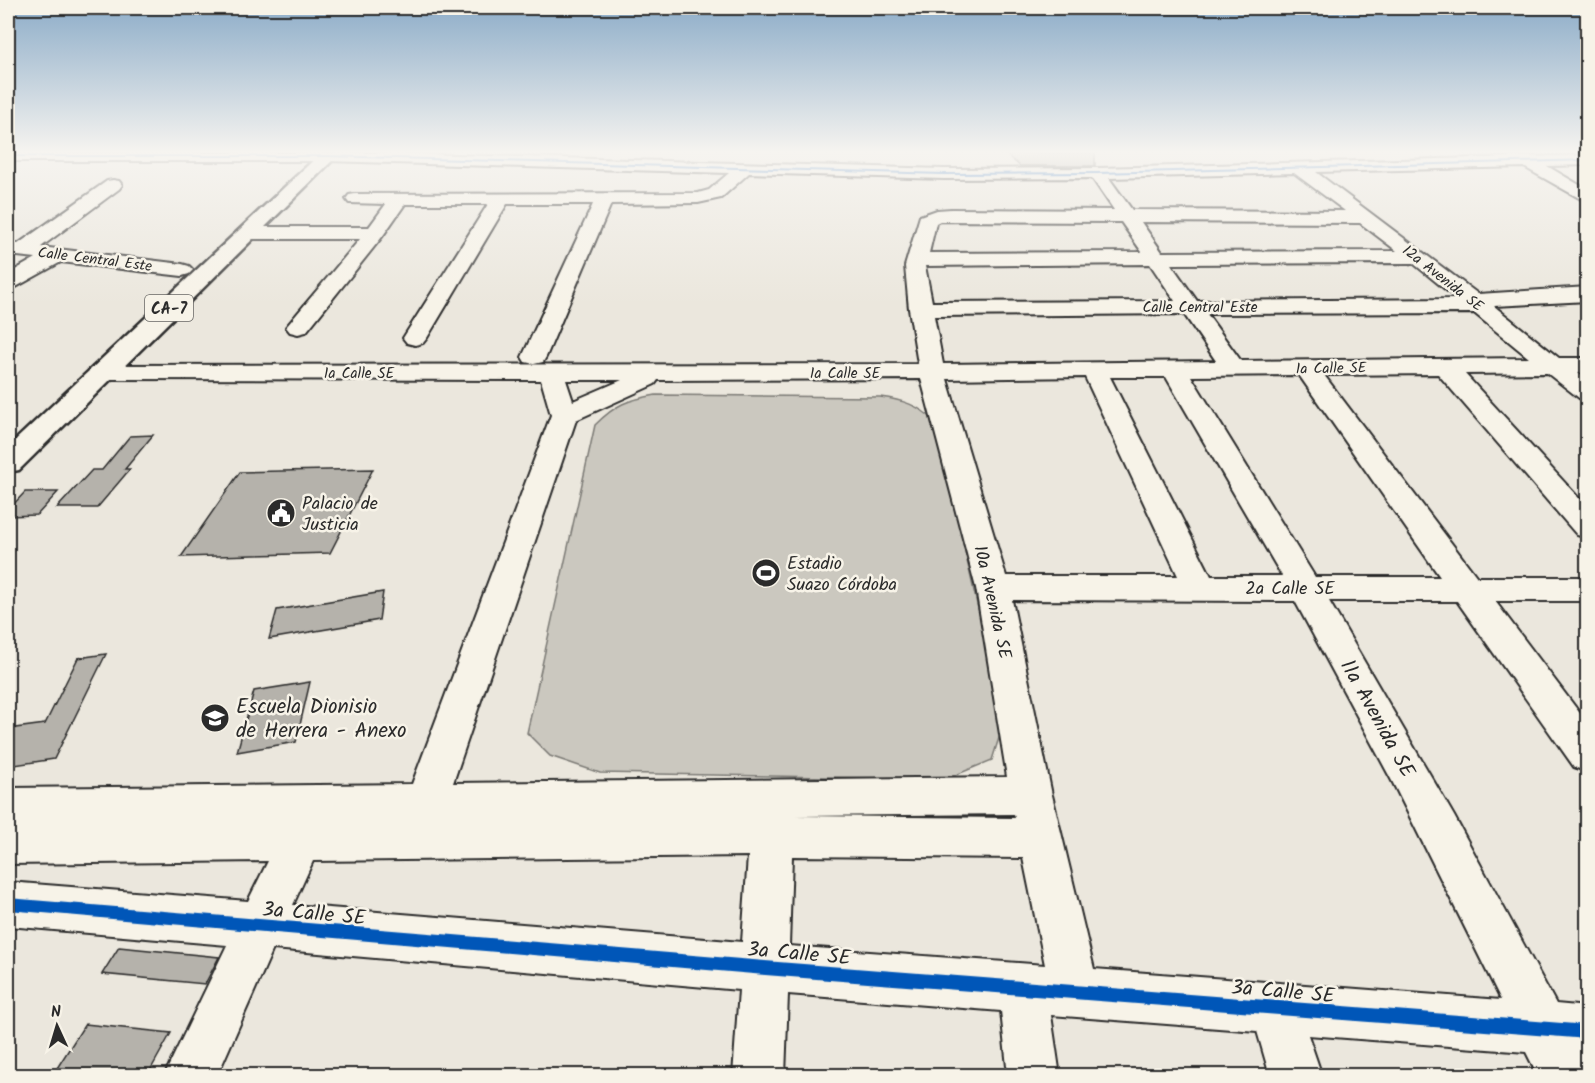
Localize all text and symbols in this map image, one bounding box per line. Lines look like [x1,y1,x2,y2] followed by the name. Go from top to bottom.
[1397,239,1489,319] street label: 12a Avenida SE
[36,241,154,279] street label: Calle Central Este
[145,295,193,321] road number: CA-7
[1142,296,1258,320] street label: Calle Central Este
[1295,356,1368,382] street label: 1a Calle SE
[324,362,396,386] street label: 1a Calle SE
[810,362,882,386] street label: 1a Calle SE
[302,490,378,540] place label: Palacio de Justicia
[265,497,297,529] public building icon: Palacio de Justicia
[964,543,1019,662] street label: 10a Avenida SE
[787,550,897,600] place label: Estadio Suazo Córdoba
[750,557,782,589] sports icon: Estadio Suazo Córdoba
[1245,575,1335,604] street label: 2a Calle SE
[1331,653,1423,785] street label: 11a Avenida SE
[236,691,406,748] place label: Escuela Dionisio de Herrera - Anexo
[199,702,231,734] school or university icon: Escuela Dionisio de Herrera - Anexo
[260,894,368,936] street label: 3a Calle SE
[745,934,853,976] street label: 3a Calle SE
[1229,972,1337,1014] street label: 3a Calle SE
[27,996,87,1056] north arrow
[50,1000,62,1025] text: N

